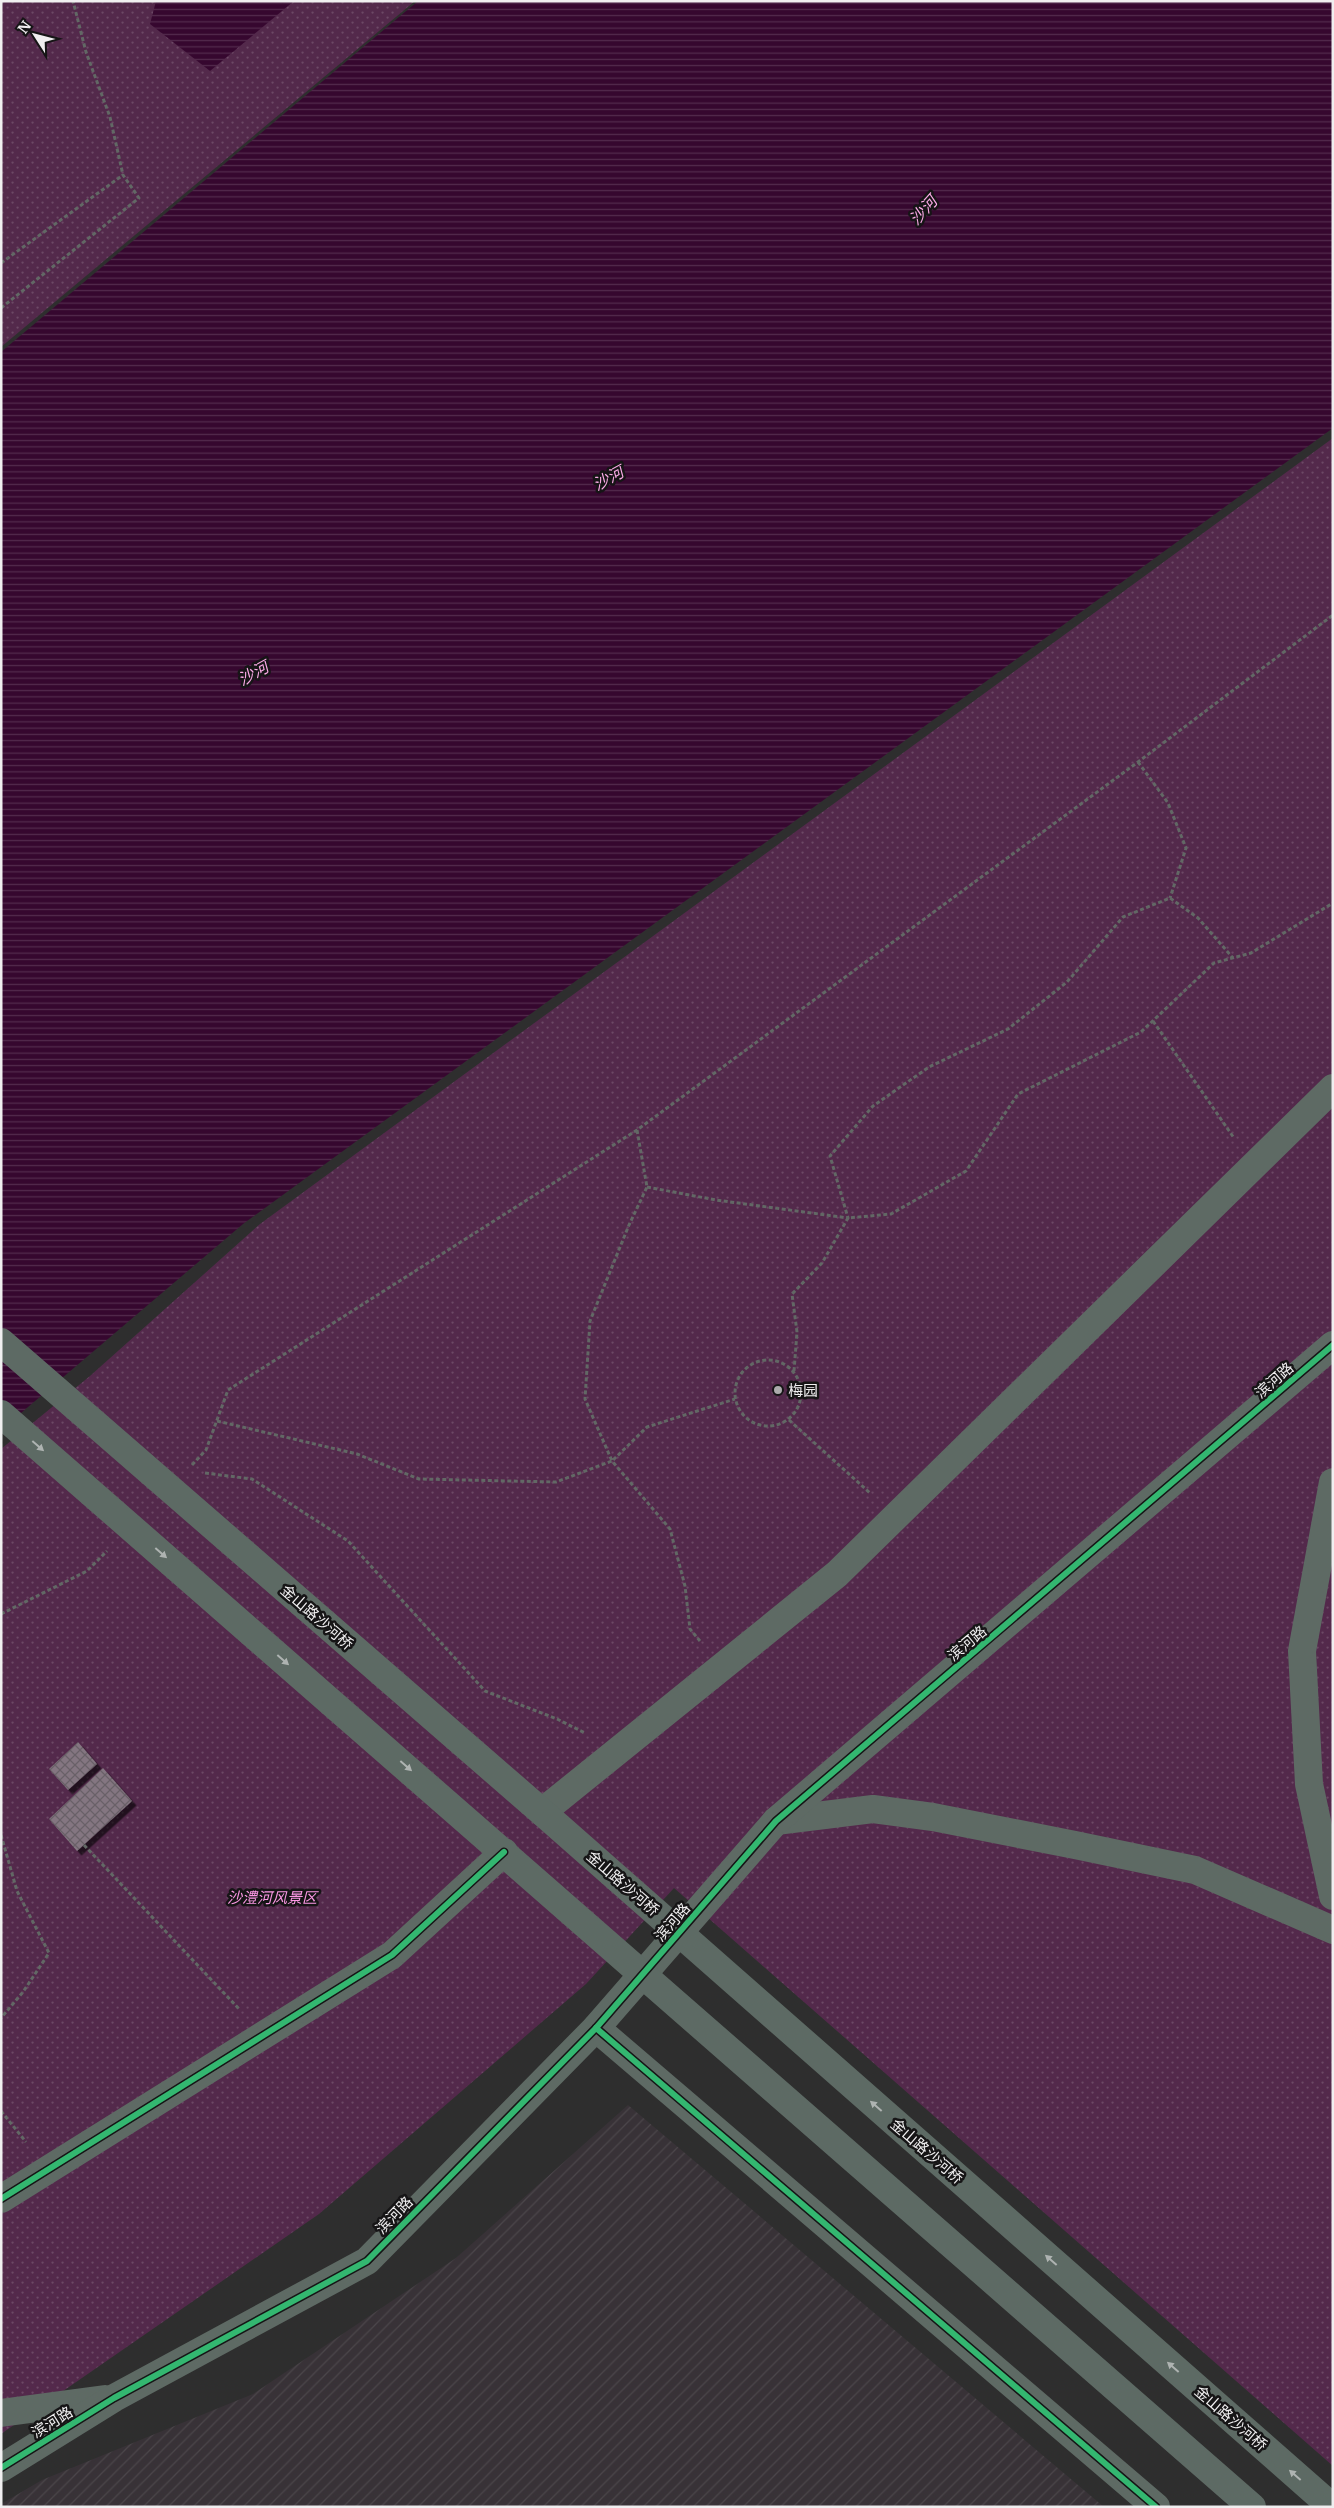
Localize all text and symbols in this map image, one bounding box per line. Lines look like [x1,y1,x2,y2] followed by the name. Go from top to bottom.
[10,10,60,60] north arrow
[14,18,35,37] text: N
[905,189,943,229] water label: 沙河
[589,460,629,495] water label: 沙河
[234,655,274,690] water label: 沙河
[1251,1358,1297,1402] street label: 滨河路
[788,1381,818,1400] place label: 梅园
[772,1384,784,1396] marker: 梅园
[32,1440,44,1451] one-way arrow
[154,1547,166,1559] one-way arrow
[277,1580,357,1654] street label: 金山路沙河桥
[944,1621,990,1665] street label: 滨河路
[276,1654,289,1665] one-way arrow
[399,1761,412,1772] one-way arrow
[583,1846,663,1920] street label: 金山路沙河桥
[227,1888,319,1907] park label: 沙澧河风景区
[650,1899,694,1945] street label: 滨河路
[870,2101,883,2112] one-way arrow
[887,2114,967,2188] street label: 金山路沙河桥
[372,2192,416,2238] street label: 滨河路
[1045,2255,1057,2266] one-way arrow
[1167,2362,1179,2373] one-way arrow
[1191,2381,1271,2455] street label: 金山路沙河桥
[28,2402,76,2442] street label: 滨河路
[1289,2469,1302,2480] one-way arrow

